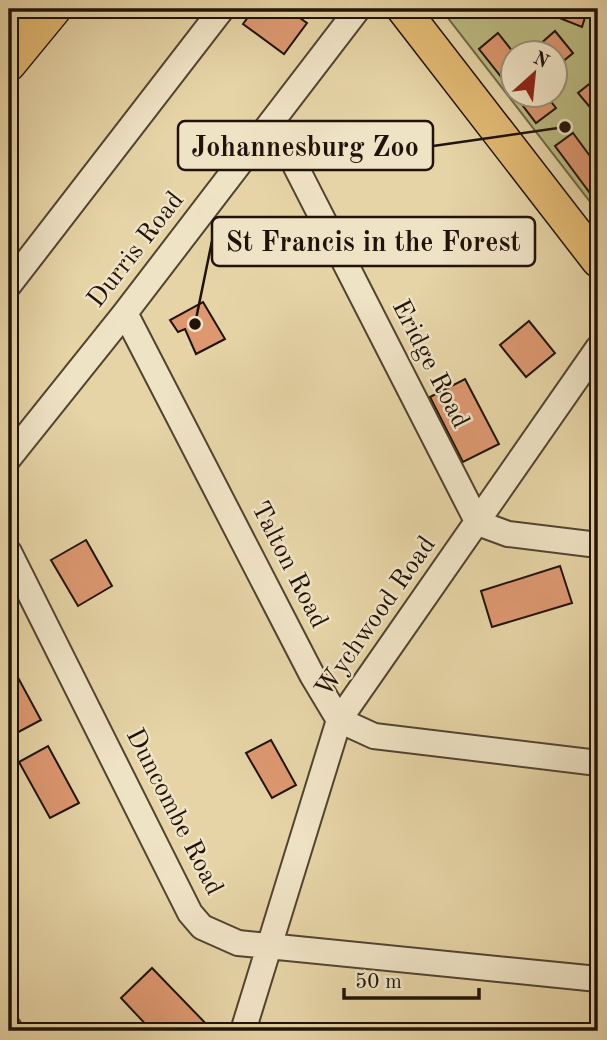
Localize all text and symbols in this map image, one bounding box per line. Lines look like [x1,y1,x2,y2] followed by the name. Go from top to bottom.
[498,38,568,108] north arrow
[530,49,552,73] text: N
[178,121,433,170] callout: Johannesburg Zoo
[191,135,419,163] text: Johannesburg Zoo
[83,187,189,313] street label: Durris Road
[212,217,535,266] callout: St Francis in the Forest
[225,230,521,258] text: St Francis in the Forest
[387,296,473,432] street label: Eridge Road
[246,497,332,633] street label: Talton Road
[311,532,441,702] street label: Wychwood Road
[121,724,227,900] street label: Duncombe Road
[344,956,479,1000] scale bar
[355,972,402,993] text: 50 m

